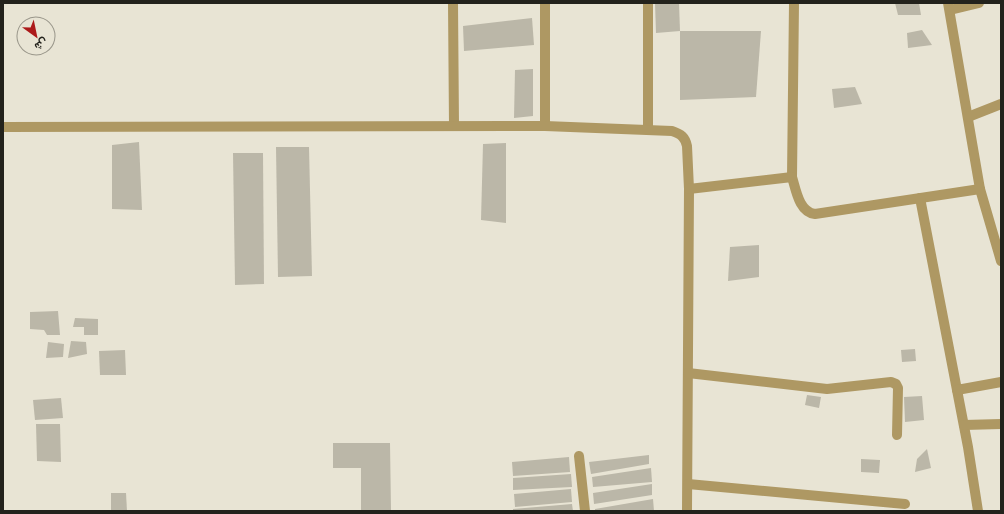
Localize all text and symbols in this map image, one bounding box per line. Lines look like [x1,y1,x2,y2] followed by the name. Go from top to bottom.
[16,16,56,56] north arrow
[32,35,50,53] text: ش

